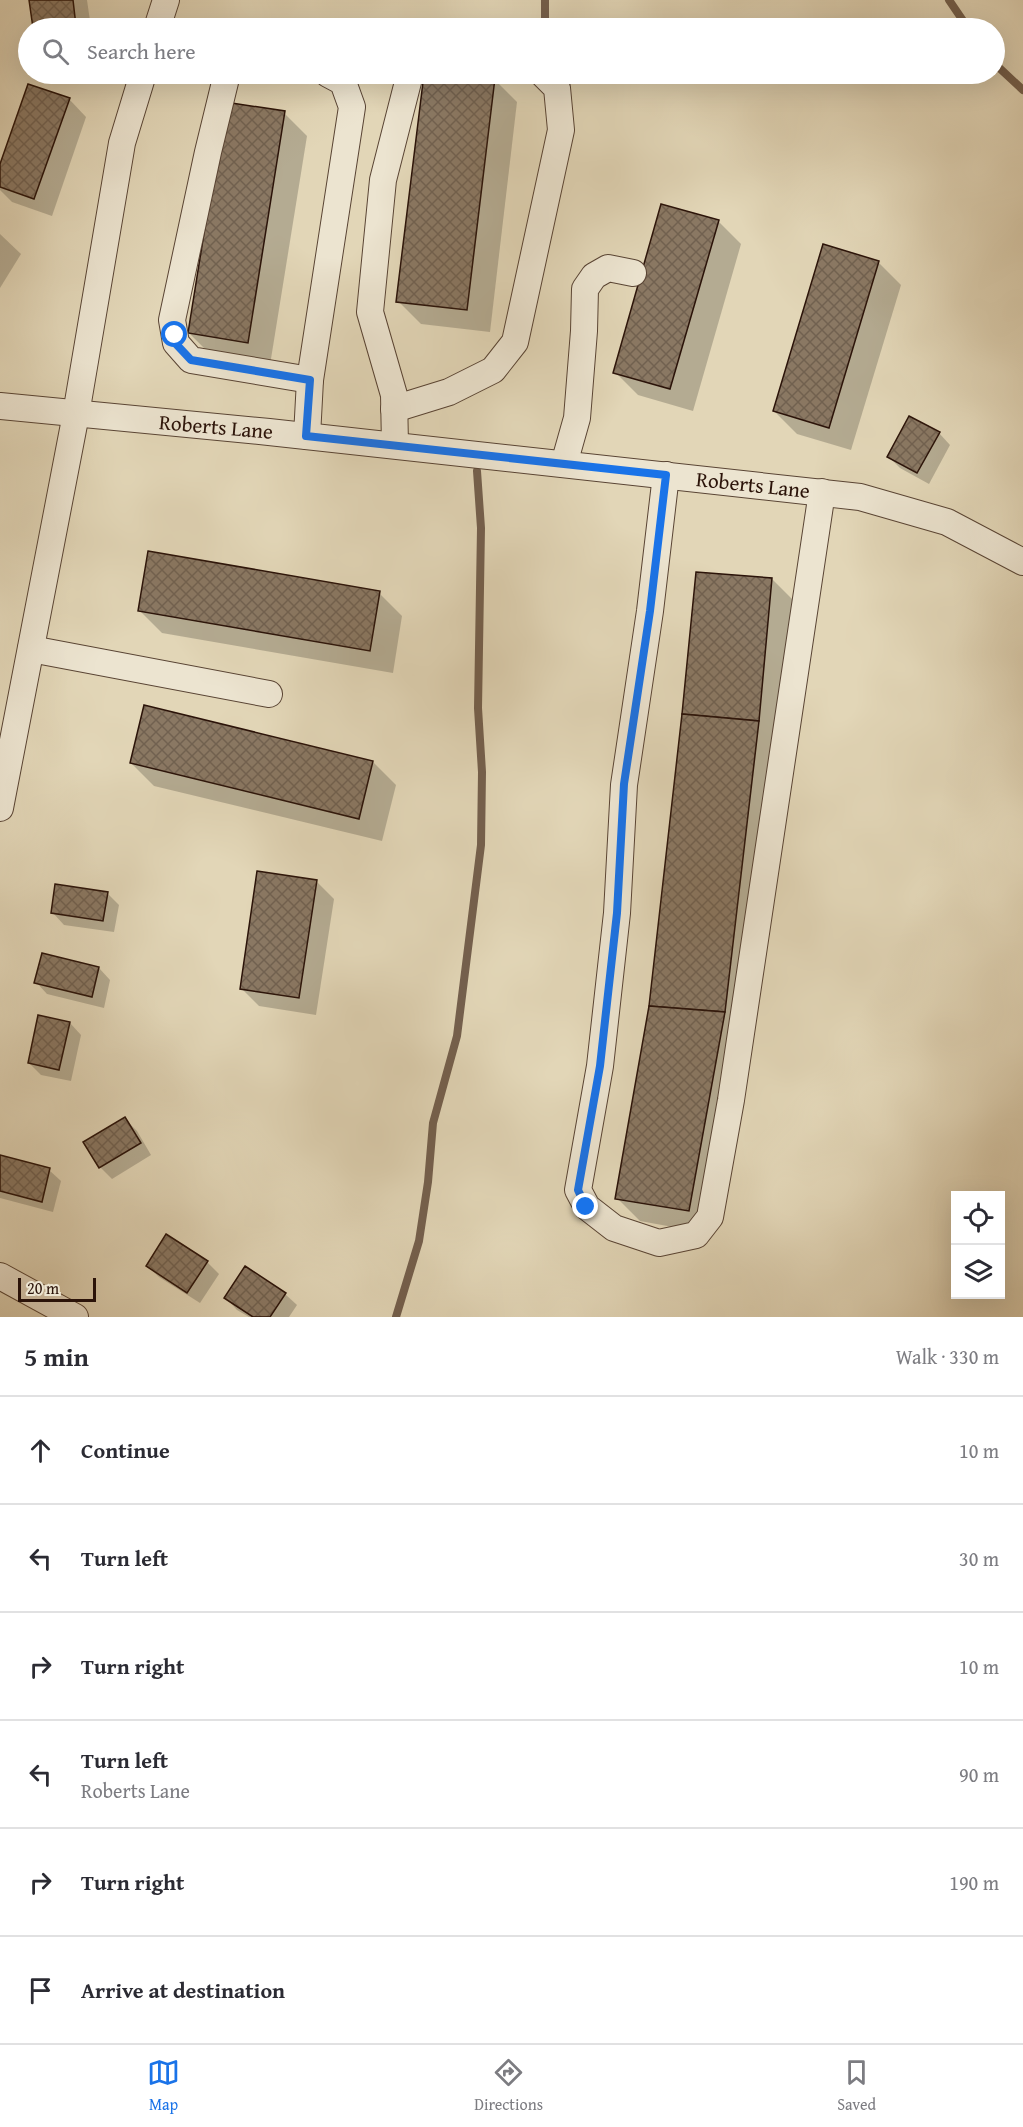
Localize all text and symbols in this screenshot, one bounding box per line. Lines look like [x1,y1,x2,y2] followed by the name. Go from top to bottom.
[18,18,1005,84] search box
[39,35,72,68] icon: search
[87,35,196,67] text: Search here
[161,321,187,347] route start
[158,406,274,447] street label: Roberts Lane
[695,463,812,506] street label: Roberts Lane
[951,1191,1005,1299] map controls
[951,1191,1005,1245] button: locate
[572,1193,598,1219] route end
[951,1245,1005,1299] button: layers
[18,1275,96,1302] scale bar
[27,1276,59,1300] text: 20 m
[24,1337,89,1376] text: 5 min
[896,1342,999,1371] text: Walk · 330 m
[24,1434,57,1467] icon: ahead
[81,1434,170,1466] text: Continue
[959,1436,999,1465] text: 10 m
[24,1542,57,1575] icon: left
[81,1542,168,1574] text: Turn left
[959,1544,999,1573] text: 30 m
[24,1650,57,1683] icon: right
[81,1650,184,1682] text: Turn right
[959,1652,999,1681] text: 10 m
[81,1744,168,1776] text: Turn left
[24,1758,57,1791] icon: left
[959,1760,999,1789] text: 90 m
[81,1776,190,1805] text: Roberts Lane
[24,1866,57,1899] icon: right
[81,1866,184,1898] text: Turn right
[949,1868,999,1897] text: 190 m
[24,1974,57,2007] icon: arrive
[81,1974,285,2006] text: Arrive at destination
[147,2056,180,2116] tab: Map
[474,2056,543,2116] tab: Directions
[837,2056,876,2116] tab: Saved

